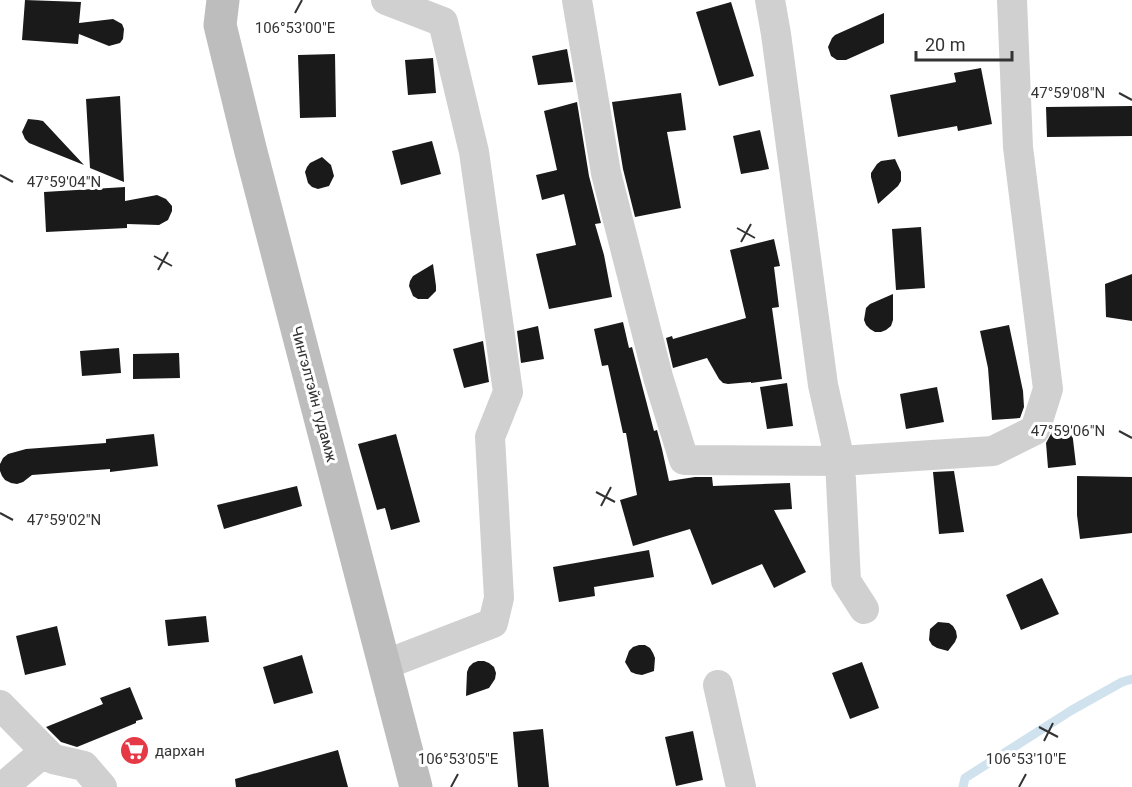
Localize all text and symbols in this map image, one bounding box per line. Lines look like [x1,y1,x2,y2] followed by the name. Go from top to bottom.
[255,19,336,37] text: 106°53'00"E
[916,24,1012,62] scale bar
[925,34,965,55] text: 20 m
[1031,84,1105,102] text: 47°59'08"N
[27,173,101,191] text: 47°59'04"N
[287,324,341,464] street label: Чингэлтэйн гудамж
[1031,422,1105,440] text: 47°59'06"N
[27,511,101,529] text: 47°59'02"N
[118,735,150,767] supermarket icon: дархан
[155,742,205,760] place label: дархан
[418,750,499,768] text: 106°53'05"E
[986,750,1067,768] text: 106°53'10"E

